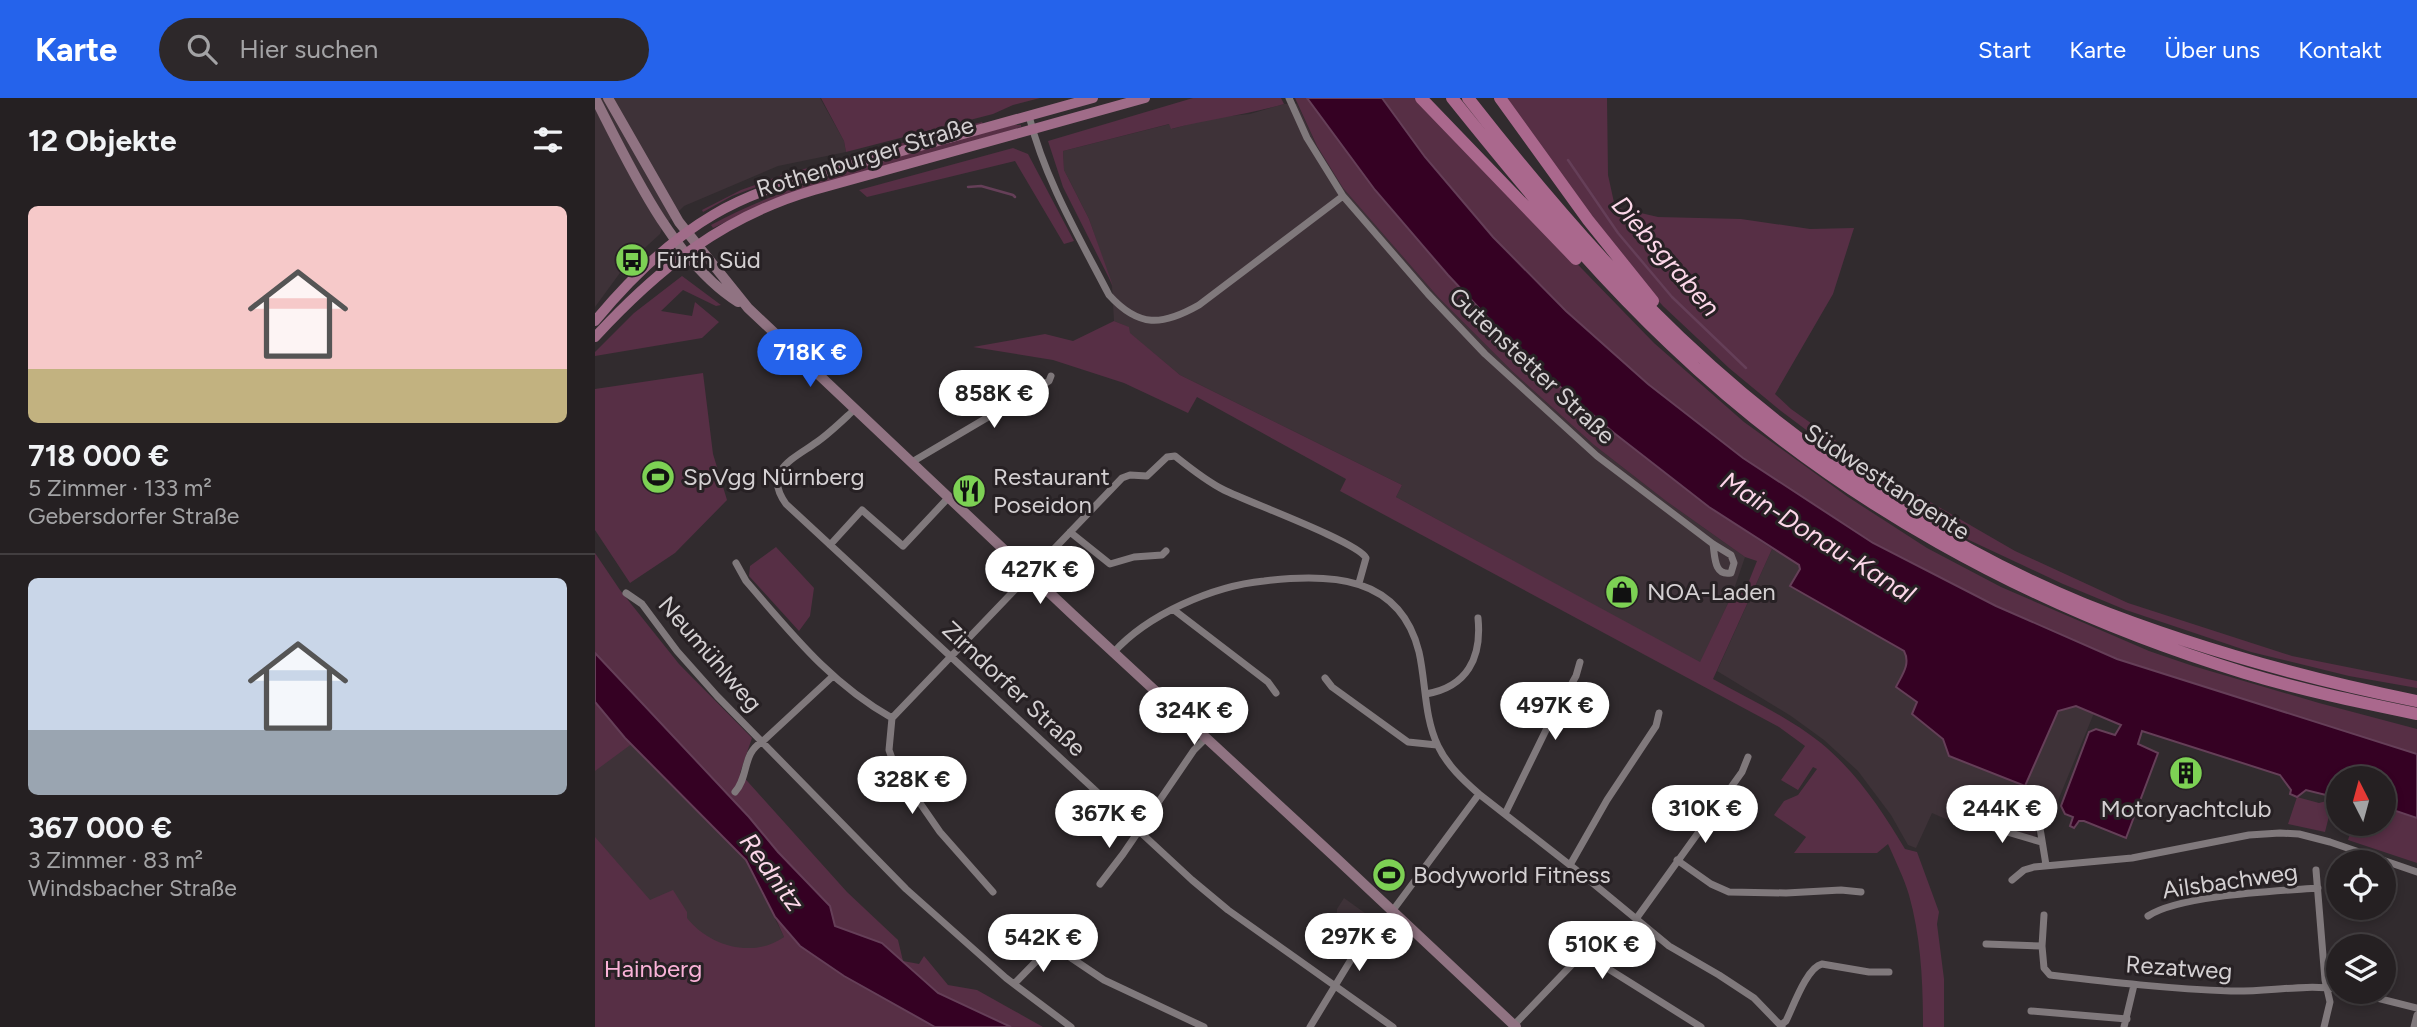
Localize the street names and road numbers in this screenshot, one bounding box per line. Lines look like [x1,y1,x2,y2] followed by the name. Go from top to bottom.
[753,110,977,203] street label: Rothenburger Straße
[1443,281,1621,450] street label: Gutenstetter Straße
[1799,417,1975,546] street label: Südwesttangente
[652,590,768,717] street label: Neumühlweg
[937,615,1092,762] street label: Zirndorfer Straße
[2160,857,2300,904] street label: Ailsbachweg
[2125,949,2233,986] street label: Rezatweg

